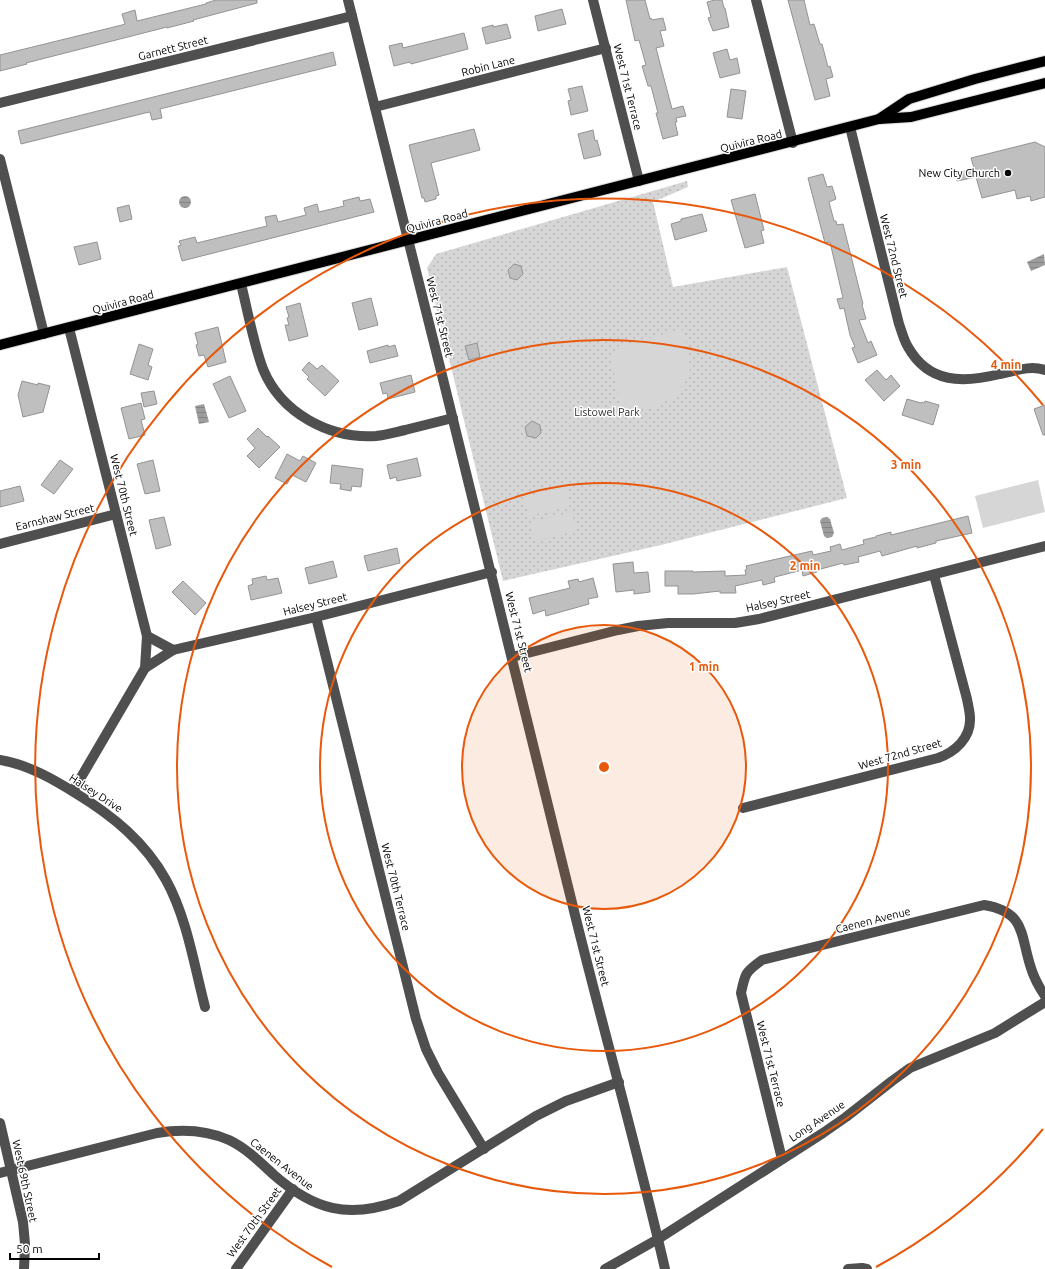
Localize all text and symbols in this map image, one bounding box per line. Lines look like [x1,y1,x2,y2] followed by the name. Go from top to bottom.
[137,33,210,62] street label: Garnett Street
[611,43,645,131] street label: West 71st Terrace
[460,54,516,78] street label: Robin Lane
[719,128,783,154] street label: Quivira Road
[919,167,1000,179] place label: New City Church
[1003,168,1013,178] marker: New City Church
[405,207,469,235] street label: Quivira Road
[878,213,910,300] street label: West 72nd Street
[424,276,456,359] street label: West 71st Street
[91,288,155,316] street label: Quivira Road
[991,358,1021,371] text: 4 min
[574,406,640,418] park label: Listowel Park
[108,453,140,538] street label: West 70th Street
[891,458,921,471] text: 3 min
[14,501,96,533] street label: Earnshaw Street
[790,559,820,572] text: 2 min
[745,588,812,614] street label: Halsey Street
[282,590,349,618] street label: Halsey Street
[503,591,535,674] street label: West 71st Street
[689,660,719,673] text: 1 min
[857,736,944,772] street label: West 72nd Street
[597,760,611,774] centre of rings
[67,771,125,815] street label: Halsey Drive
[379,842,413,932] street label: West 70th Terrace
[580,905,612,988] street label: West 71st Street
[834,905,912,935] street label: Caenen Avenue
[754,1020,788,1108] street label: West 71st Terrace
[787,1098,847,1144] street label: Long Avenue
[248,1136,316,1192] street label: Caenen Avenue
[10,1139,40,1224] street label: West 69th Street
[224,1184,284,1259] street label: West 70th Street
[10,1235,99,1261] scale bar
[16,1242,43,1255] text: 50 m

